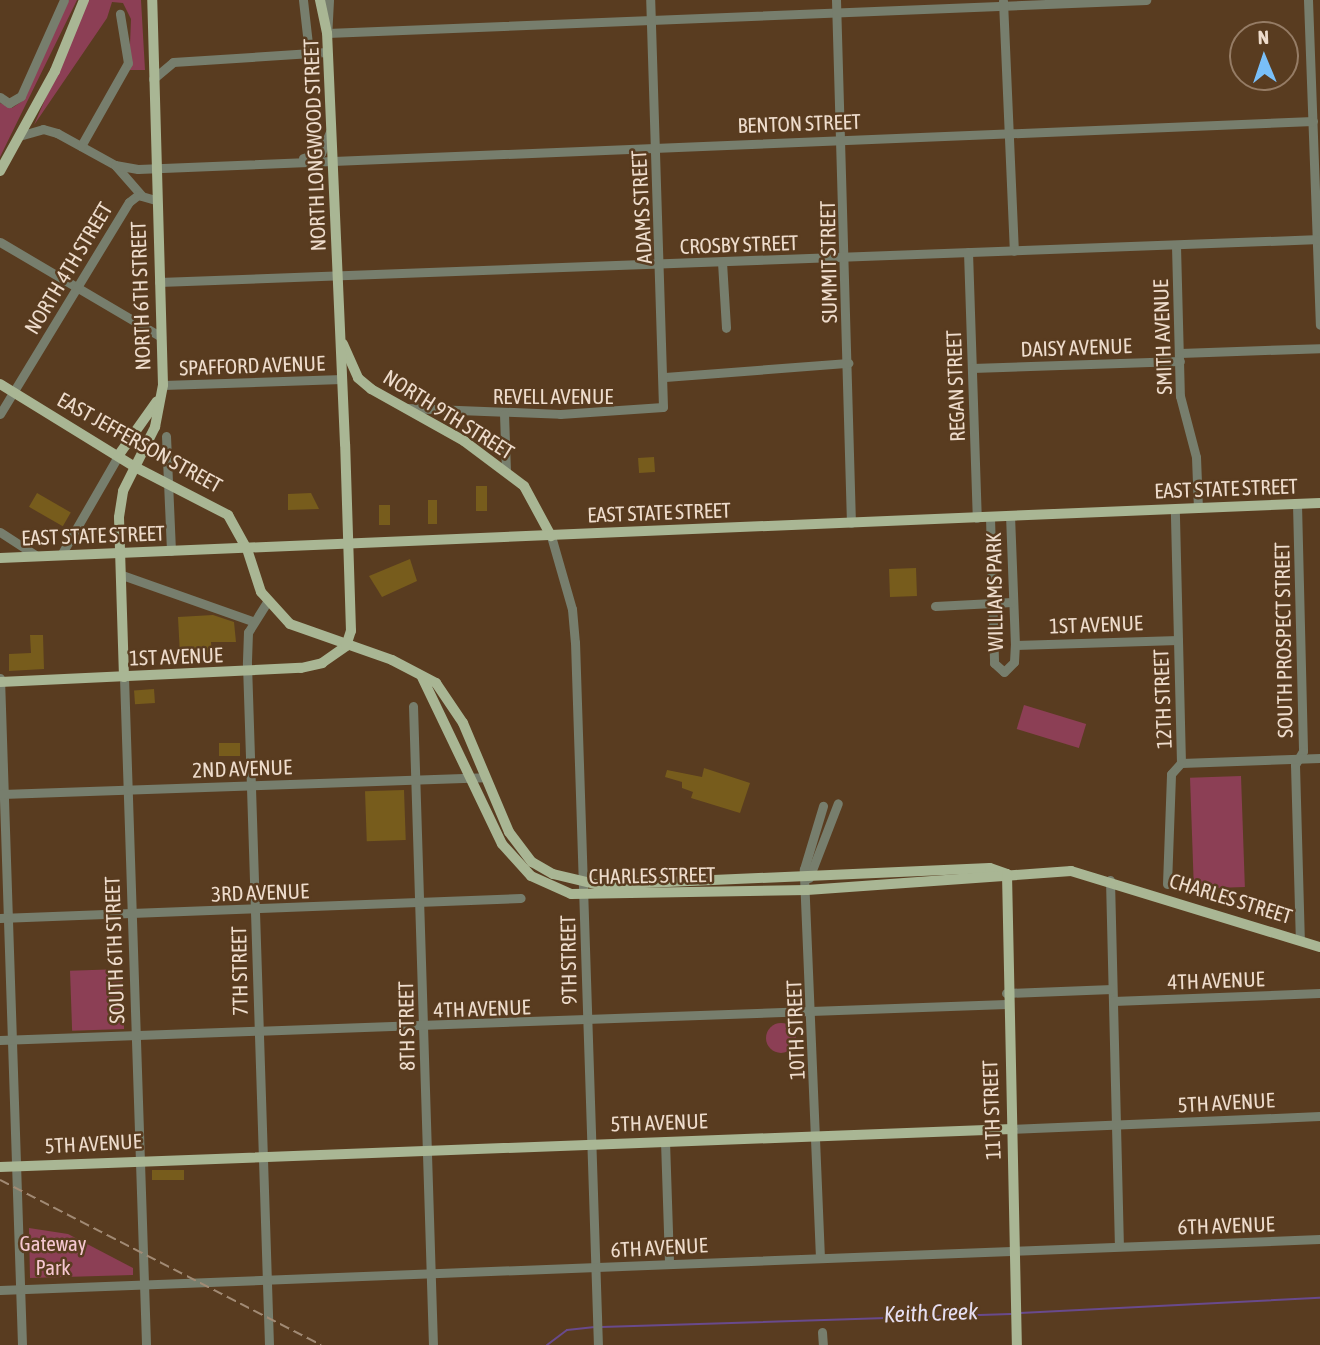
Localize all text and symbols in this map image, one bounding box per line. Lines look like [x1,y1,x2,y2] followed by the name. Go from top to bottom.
[1229,21,1299,91] north arrow
[1257,26,1269,48] text: N
[298,38,330,252] street label: NORTH LONGWOOD STREET
[737,108,861,138] street label: BENTON STREET
[625,150,657,264] street label: ADAMS STREET
[19,198,117,338] street label: NORTH 4TH STREET
[814,201,842,323] street label: SUMMIT STREET
[125,221,155,371] street label: NORTH 6TH STREET
[679,229,799,259] street label: CROSBY STREET
[1147,279,1177,395] street label: SMITH AVENUE
[940,330,970,442] street label: REGAN STREET
[1020,332,1132,362] street label: DAISY AVENUE
[179,350,325,380] street label: SPAFFORD AVENUE
[379,364,519,464] street label: NORTH 9TH STREET
[493,383,613,409] street label: REVELL AVENUE
[53,386,227,498] street label: EAST JEFFERSON STREET
[1154,473,1298,503] street label: EAST STATE STREET
[587,497,731,527] street label: EAST STATE STREET
[21,520,165,550] street label: EAST STATE STREET
[980,532,1008,652] street label: WILLIAMS PARK
[1269,542,1297,738] street label: SOUTH PROSPECT STREET
[1049,610,1143,638] street label: 1ST AVENUE
[129,642,223,670] street label: 1ST AVENUE
[1148,649,1176,749] street label: 12TH STREET
[192,754,292,782] street label: 2ND AVENUE
[588,861,716,889] street label: CHARLES STREET
[1167,867,1295,929] street label: CHARLES STREET
[99,876,129,1024] street label: SOUTH 6TH STREET
[211,878,309,906] street label: 3RD AVENUE
[555,915,581,1005] street label: 9TH STREET
[226,926,252,1016] street label: 7TH STREET
[1167,966,1265,994] street label: 4TH AVENUE
[781,980,809,1080] street label: 10TH STREET
[393,981,419,1071] street label: 8TH STREET
[433,994,531,1022] street label: 4TH AVENUE
[977,1060,1005,1160] street label: 11TH STREET
[1177,1087,1275,1117] street label: 5TH AVENUE
[610,1108,708,1136] street label: 5TH AVENUE
[44,1128,142,1158] street label: 5TH AVENUE
[1177,1211,1275,1239] street label: 6TH AVENUE
[20,1230,86,1280] park label: Gateway Park
[610,1232,708,1262] street label: 6TH AVENUE
[883,1298,979,1328] water label: Keith Creek

